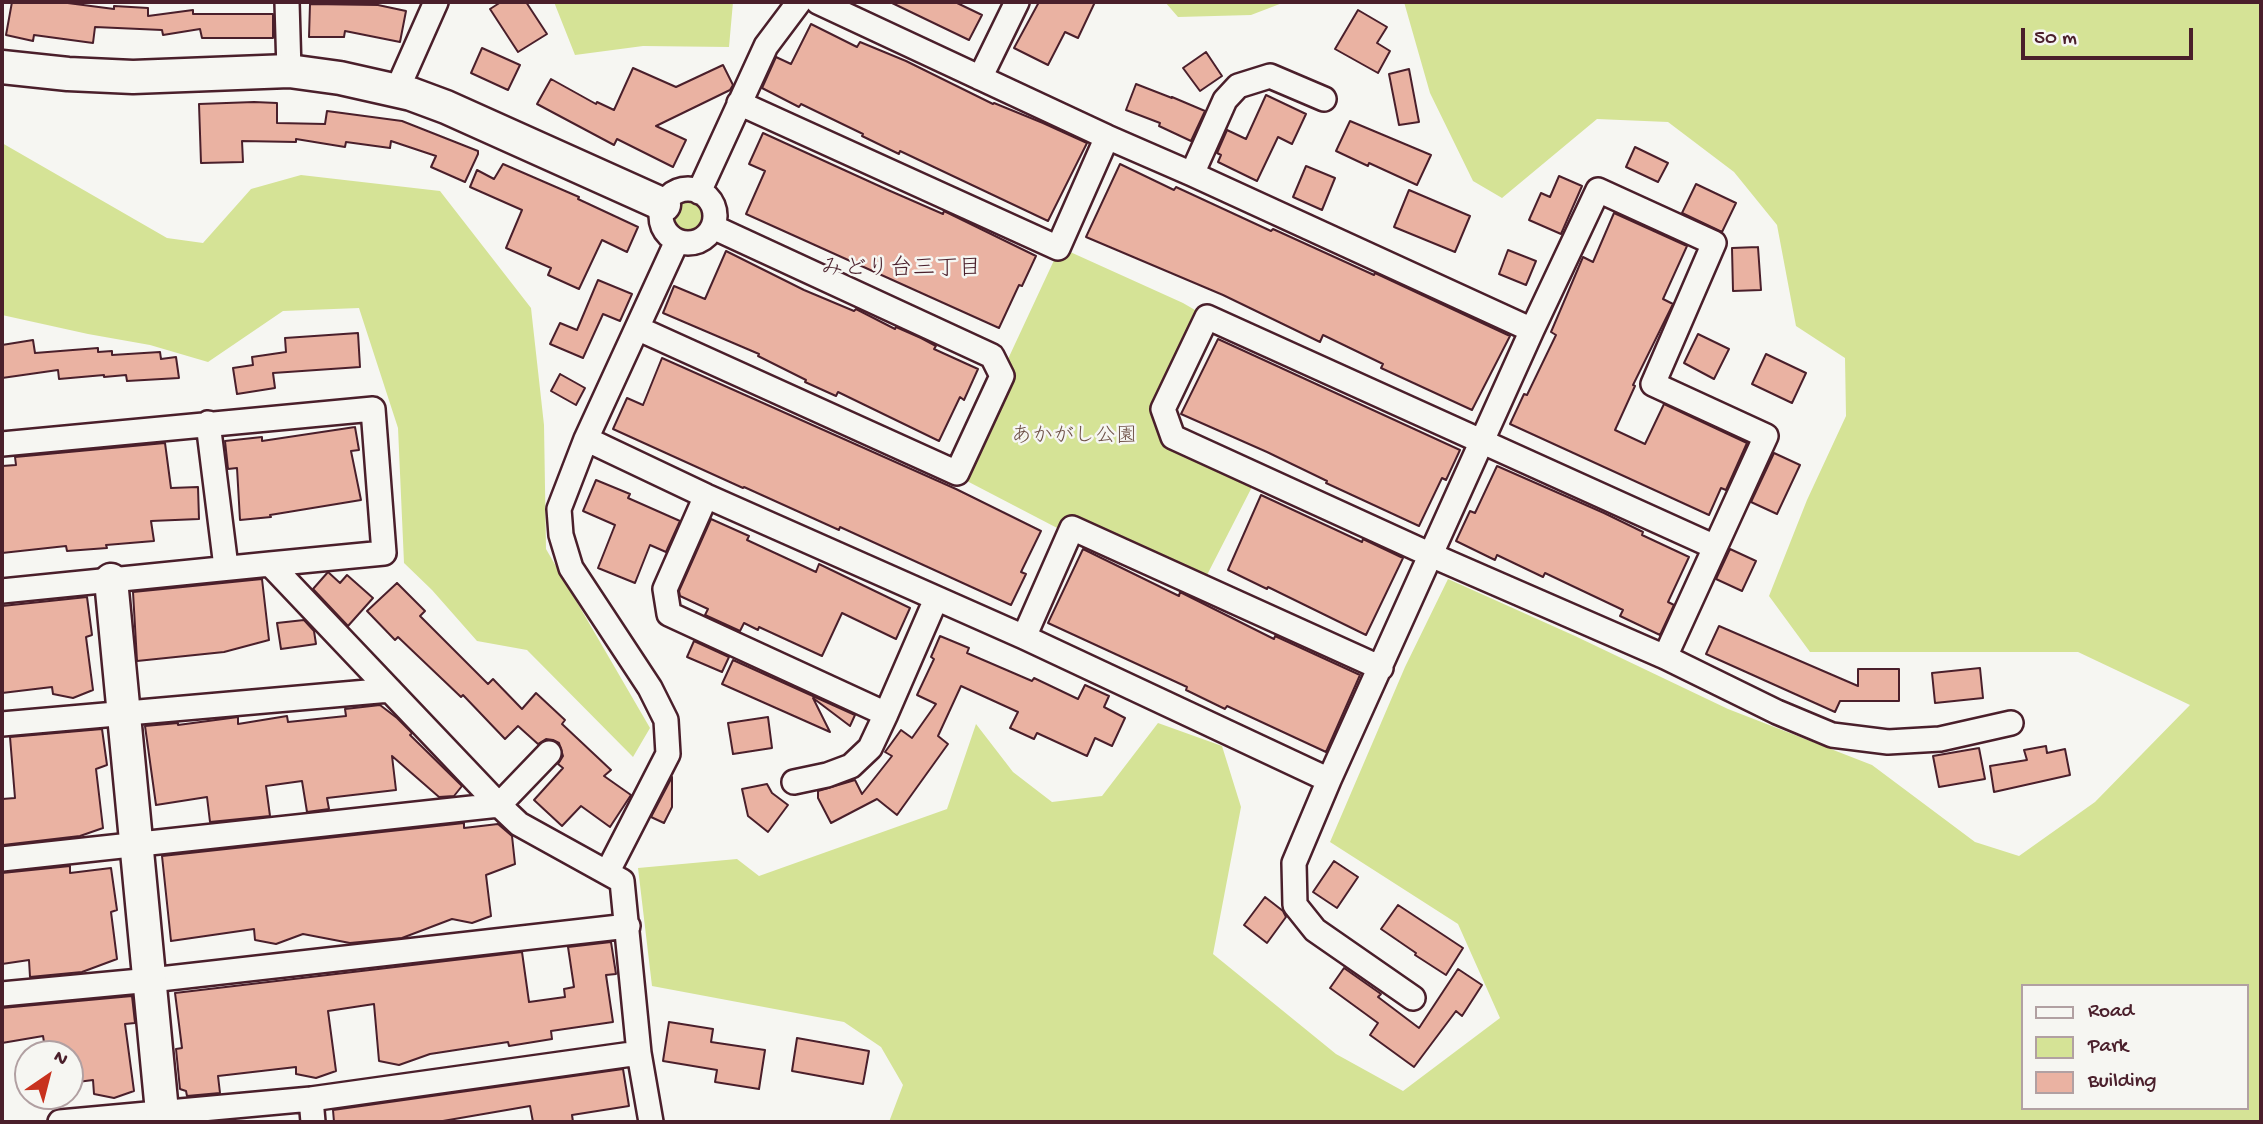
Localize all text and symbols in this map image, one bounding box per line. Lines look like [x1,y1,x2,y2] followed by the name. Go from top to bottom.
[2025,14,2196,58] scale bar
[2034,27,2077,52] text: 50 m
[821,256,981,284] district label: みどり台三丁目
[1011,425,1137,451] park label: あかがし公園
[2022,984,2249,1110] legend
[2088,1000,2134,1025] text: Road
[2088,1035,2128,1060] text: Park
[14,1040,84,1110] north arrow
[49,1046,72,1072] text: N
[2088,1070,2157,1095] text: Building

